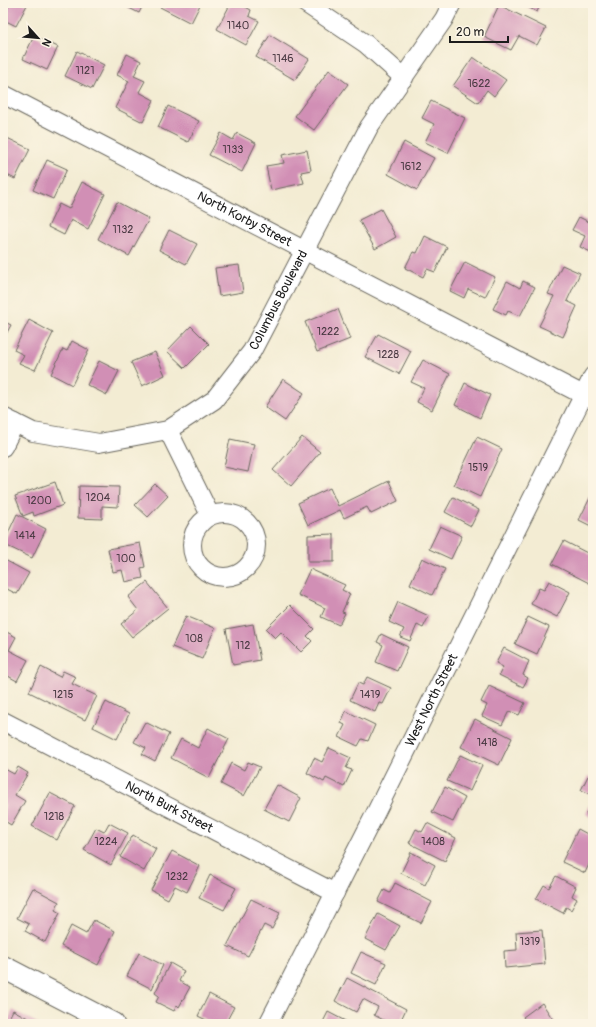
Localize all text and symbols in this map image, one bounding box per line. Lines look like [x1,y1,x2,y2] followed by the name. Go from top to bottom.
[18,18,58,58] north arrow
[450,18,508,44] scale bar
[227,19,249,32] house number: 1140
[456,25,485,40] text: 20 m
[39,36,54,49] text: N
[272,52,294,65] house number: 1146
[75,64,95,77] house number: 1121
[467,77,491,90] house number: 1622
[223,143,243,156] house number: 1133
[400,160,422,173] house number: 1612
[195,188,295,251] street label: North Korby Street
[113,223,133,236] house number: 1132
[246,247,311,353] street label: Columbus Boulevard
[317,325,339,338] house number: 1222
[377,348,400,361] house number: 1228
[468,461,488,474] house number: 1519
[86,491,111,504] house number: 1204
[26,494,52,507] house number: 1200
[14,529,36,542] house number: 1414
[116,552,136,565] house number: 100
[185,632,203,645] house number: 108
[236,639,250,652] house number: 112
[402,650,462,749] street label: West North Street
[53,688,73,701] house number: 1215
[360,688,381,701] house number: 1419
[477,736,498,749] house number: 1418
[122,778,216,837] street label: North Burk Street
[44,810,65,823] house number: 1218
[95,835,118,848] house number: 1224
[421,835,445,848] house number: 1408
[166,870,188,883] house number: 1232
[520,935,541,948] house number: 1319

